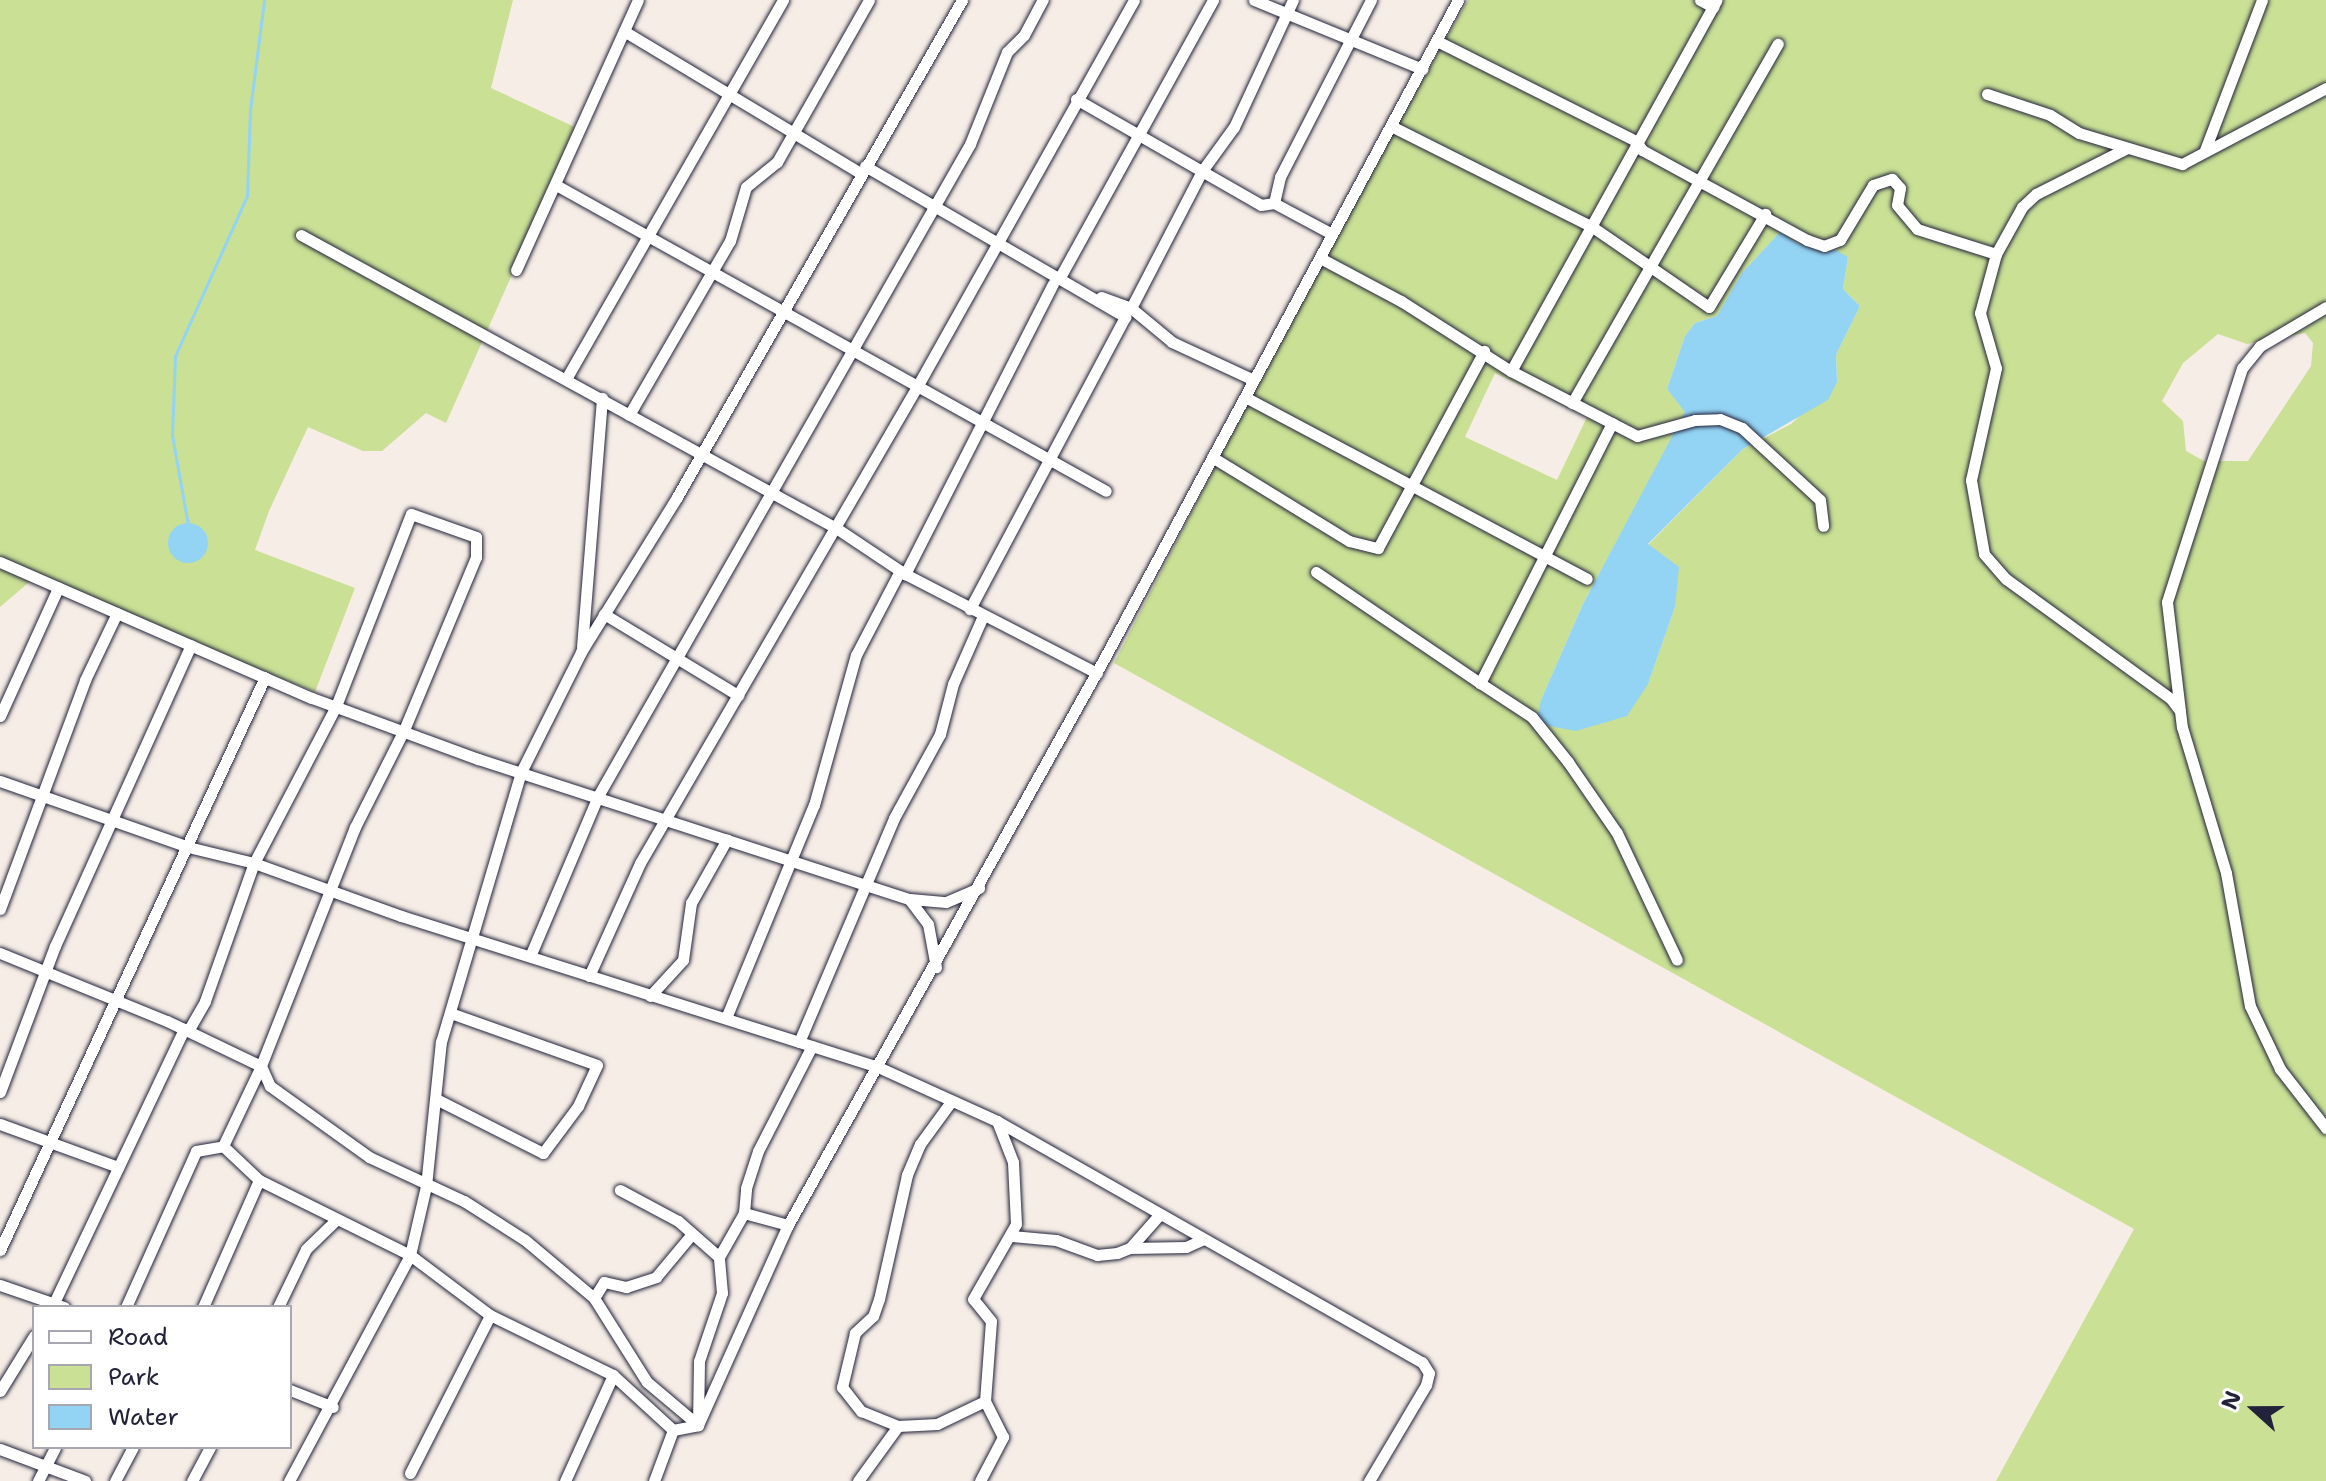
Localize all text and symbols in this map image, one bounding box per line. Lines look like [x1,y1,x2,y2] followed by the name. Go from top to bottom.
[32,1305,292,1449] legend
[108,1321,168,1353] text: Road
[108,1361,160,1393] text: Park
[2214,1369,2294,1449] north arrow
[2214,1387,2248,1414] text: N
[108,1401,179,1433] text: Water

